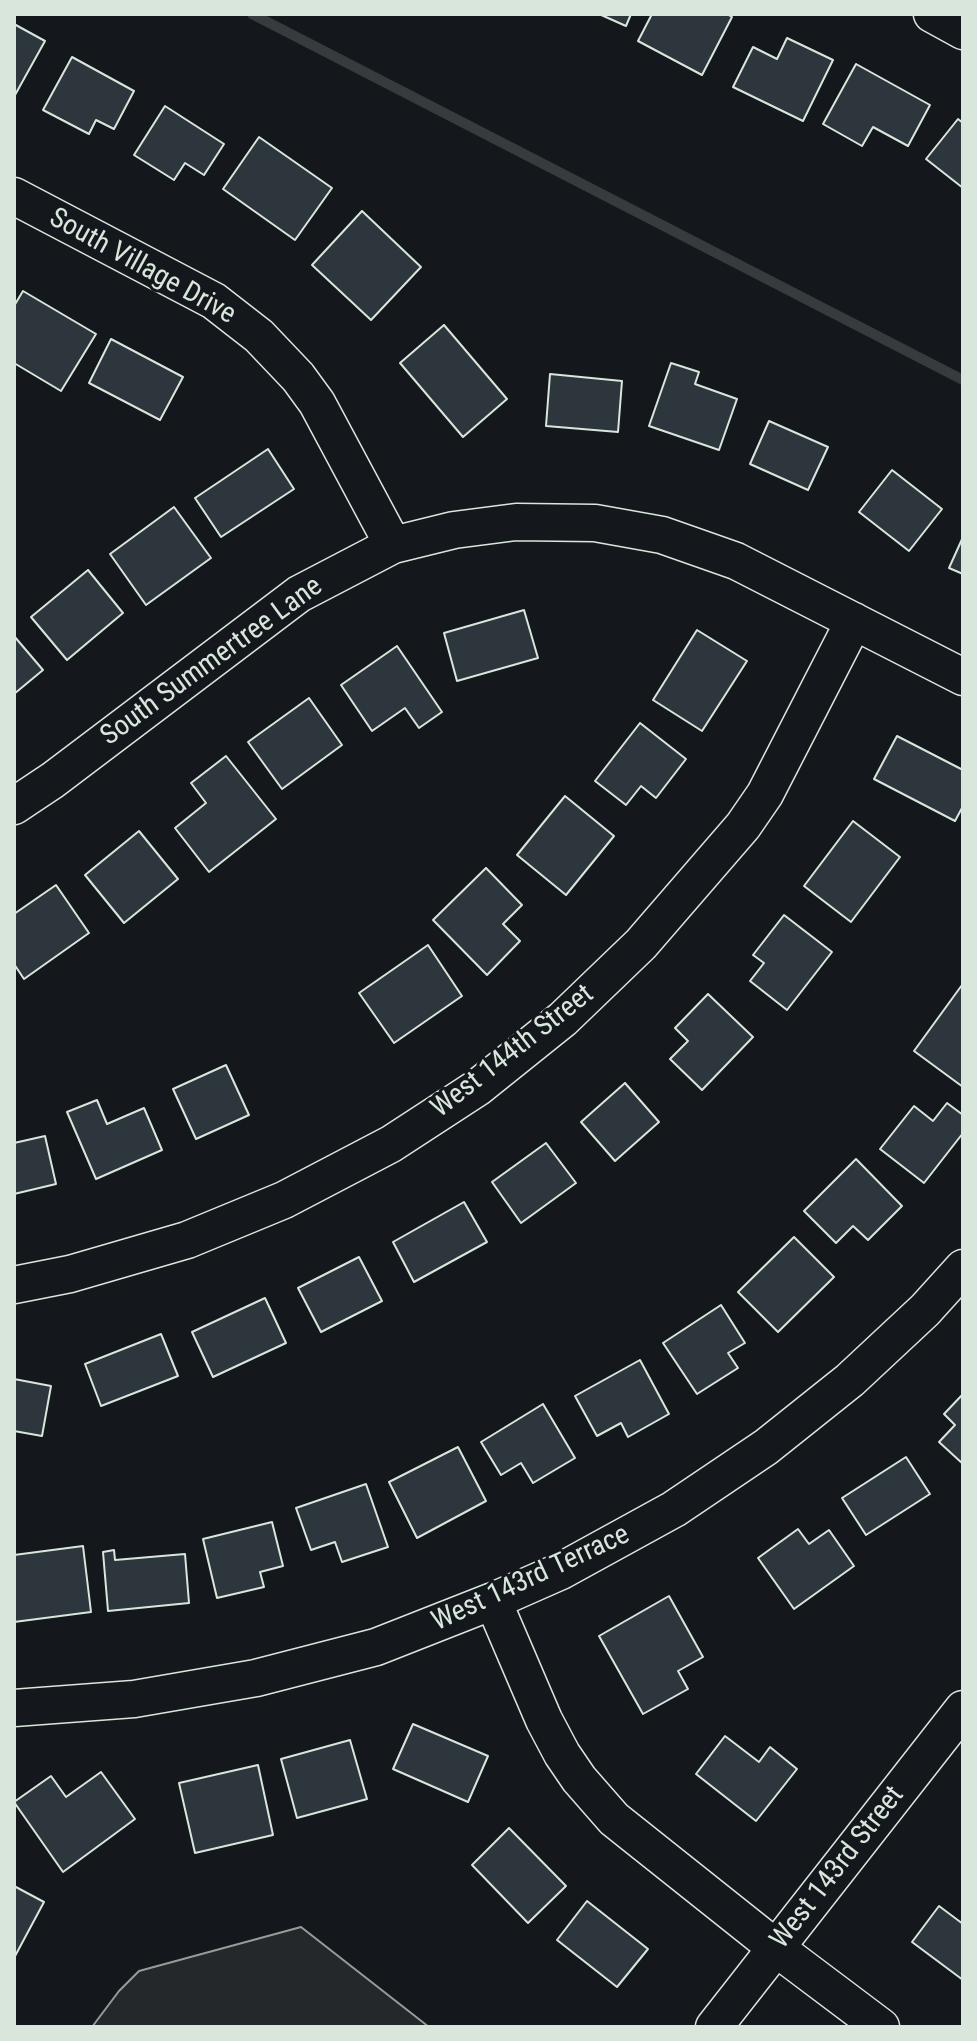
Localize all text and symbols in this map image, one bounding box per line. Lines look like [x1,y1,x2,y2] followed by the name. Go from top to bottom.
[43,202,241,332] street label: South Village Drive
[95,570,329,754] street label: South Summertree Lane
[425,978,601,1126] street label: West 144th Street
[427,1519,635,1639] street label: West 143rd Terrace
[764,1780,912,1956] street label: West 143rd Street

